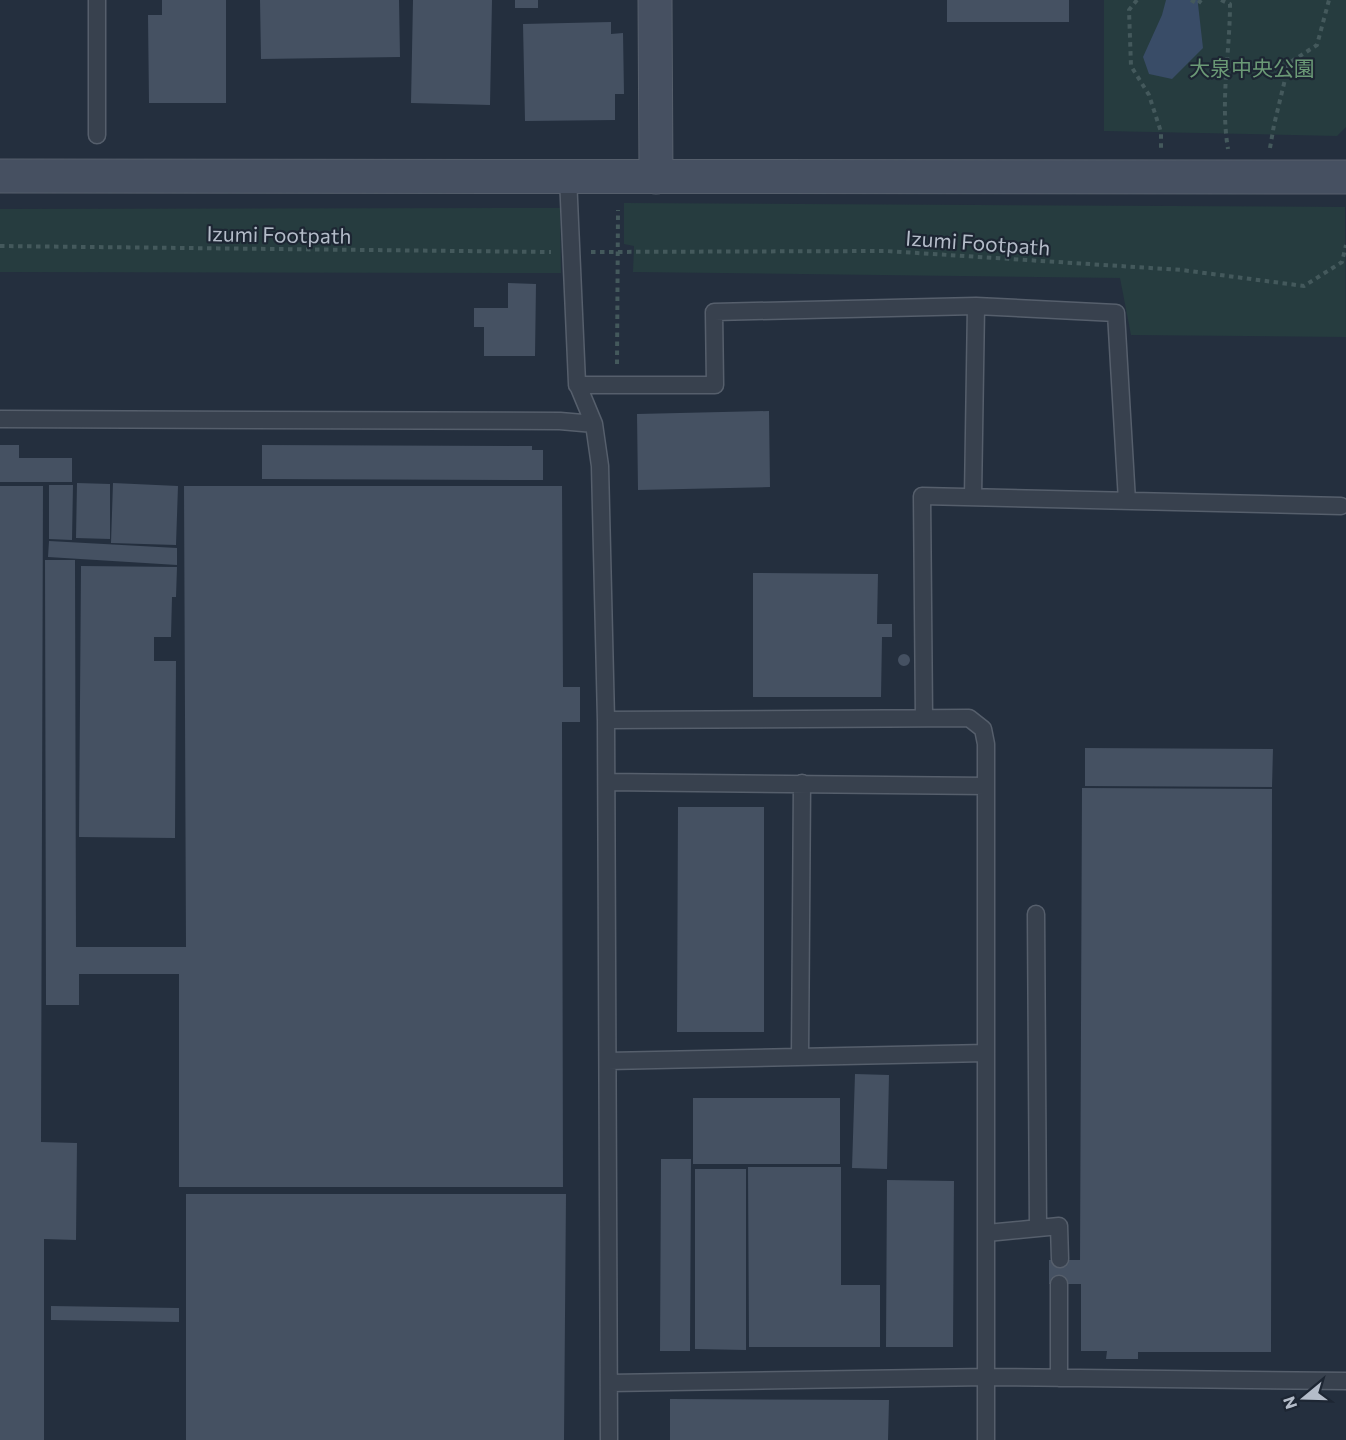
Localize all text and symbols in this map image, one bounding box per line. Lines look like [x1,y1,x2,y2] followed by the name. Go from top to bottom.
[1189,55,1315,80] park label: 大泉中央公園
[206,220,352,248] street label: Izumi Footpath
[905,224,1051,260] street label: Izumi Footpath
[1274,1368,1334,1428] north arrow
[1278,1394,1300,1412] text: N

